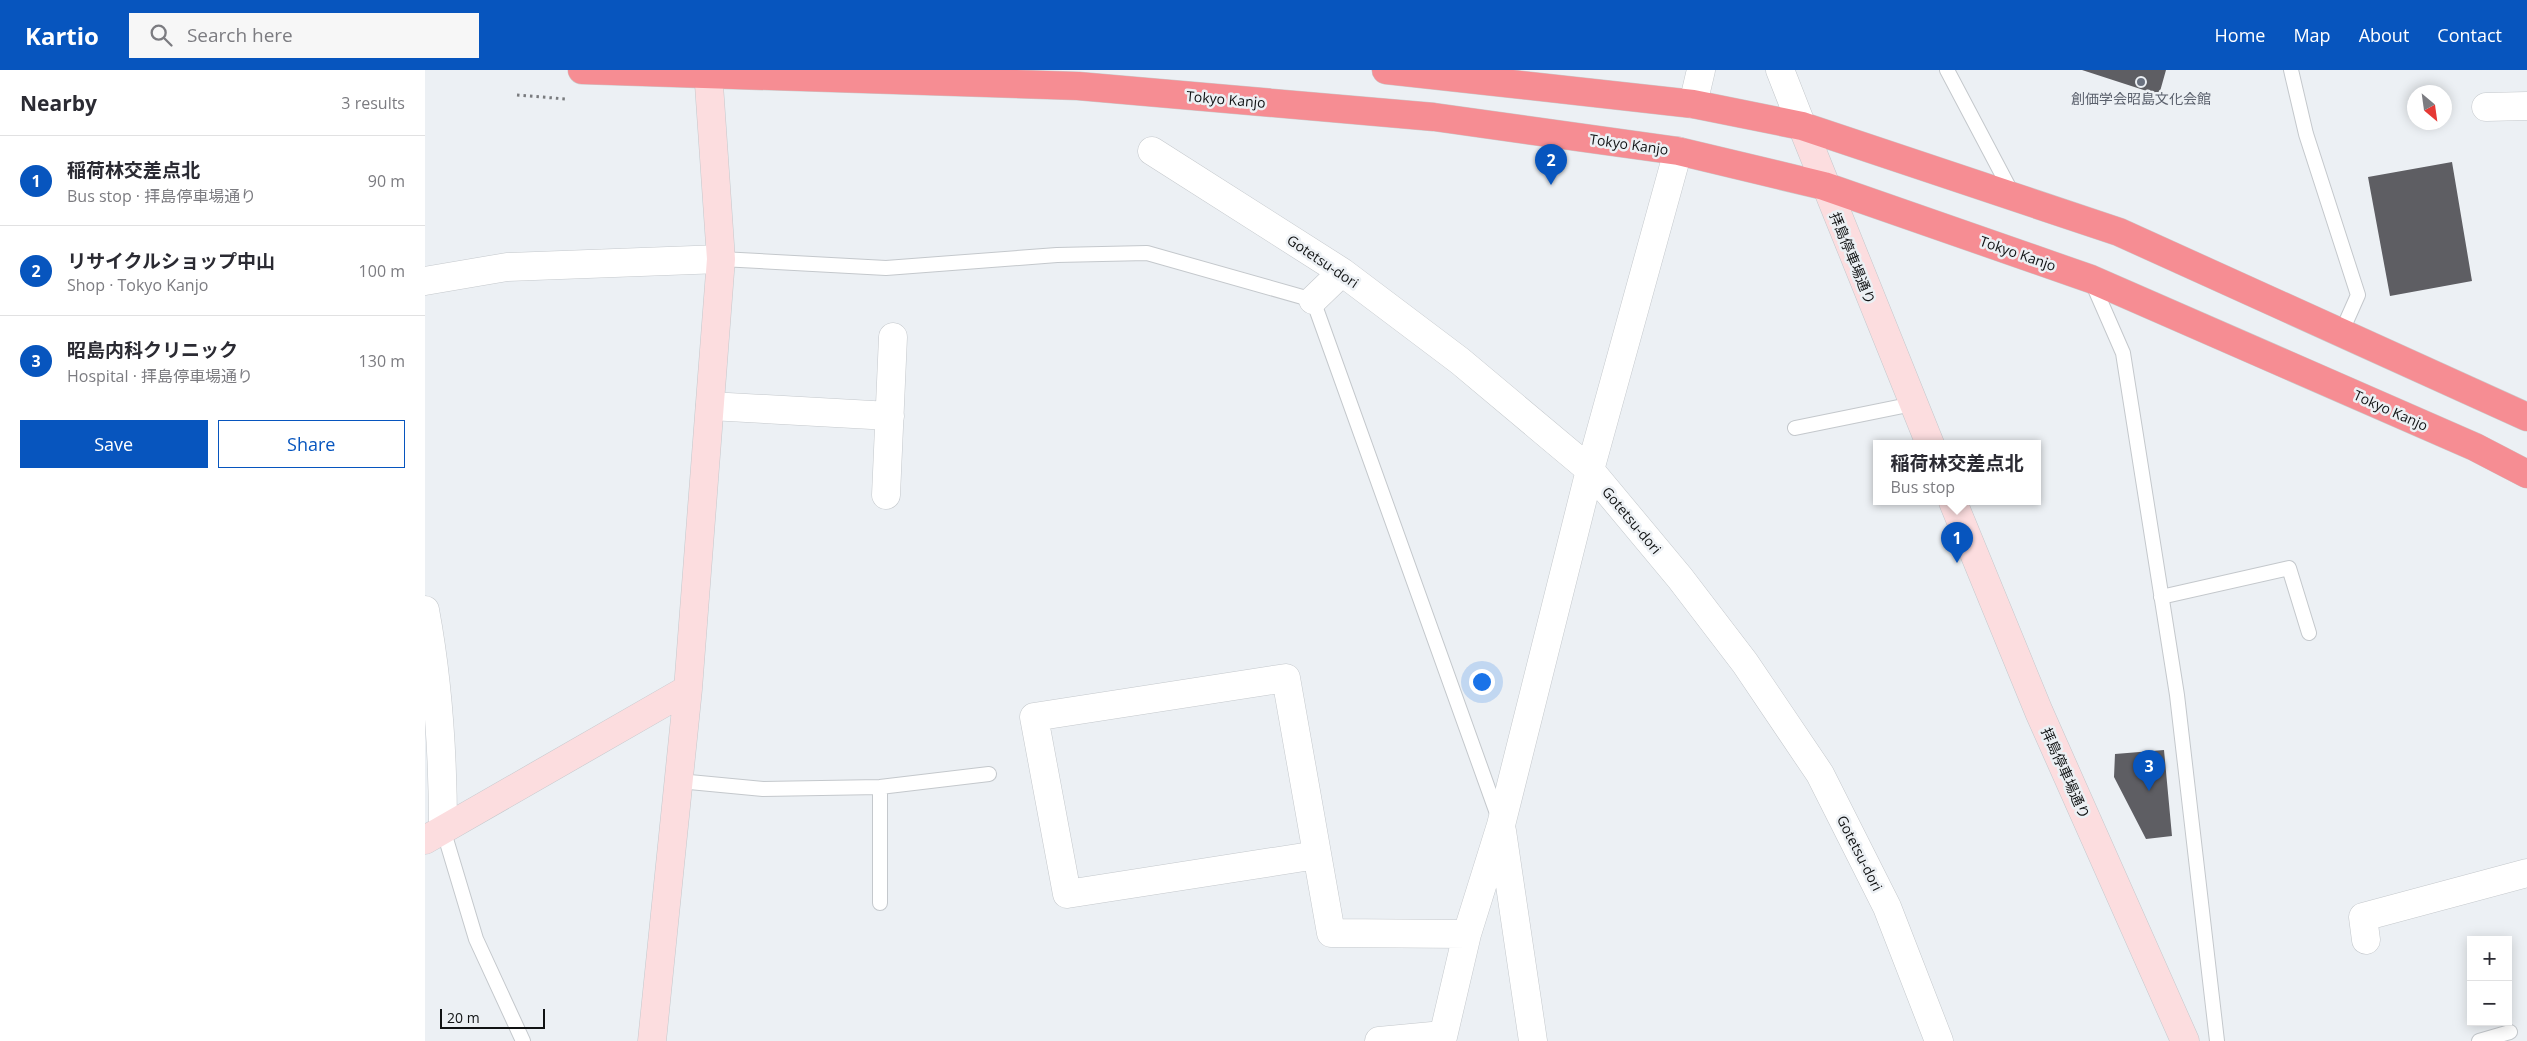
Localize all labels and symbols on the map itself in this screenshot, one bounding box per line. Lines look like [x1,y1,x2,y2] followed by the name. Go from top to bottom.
[2135,76,2147,88] marker: 創価学会昭島文化会館
[2407,85,2452,130] north arrow
[1186,86,1266,112] street label: Tokyo Kanjo
[2071,89,2211,108] place label: 創価学会昭島文化会館
[1588,129,1670,159] street label: Tokyo Kanjo
[1535,144,1567,185] pin: 2
[1826,209,1880,307] street label: 拝島停車場通り
[1284,230,1362,292] street label: Gotetsu-dori
[1977,231,2059,275] street label: Tokyo Kanjo
[2351,385,2431,435] street label: Tokyo Kanjo
[1598,482,1666,558] street label: Gotetsu-dori
[1941,522,1973,563] pin: 1
[1469,669,1495,695] your location
[2037,724,2095,822] street label: 拝島停車場通り
[2133,750,2165,791] pin: 3
[1833,812,1887,894] street label: Gotetsu-dori
[440,1006,545,1029] scale bar

